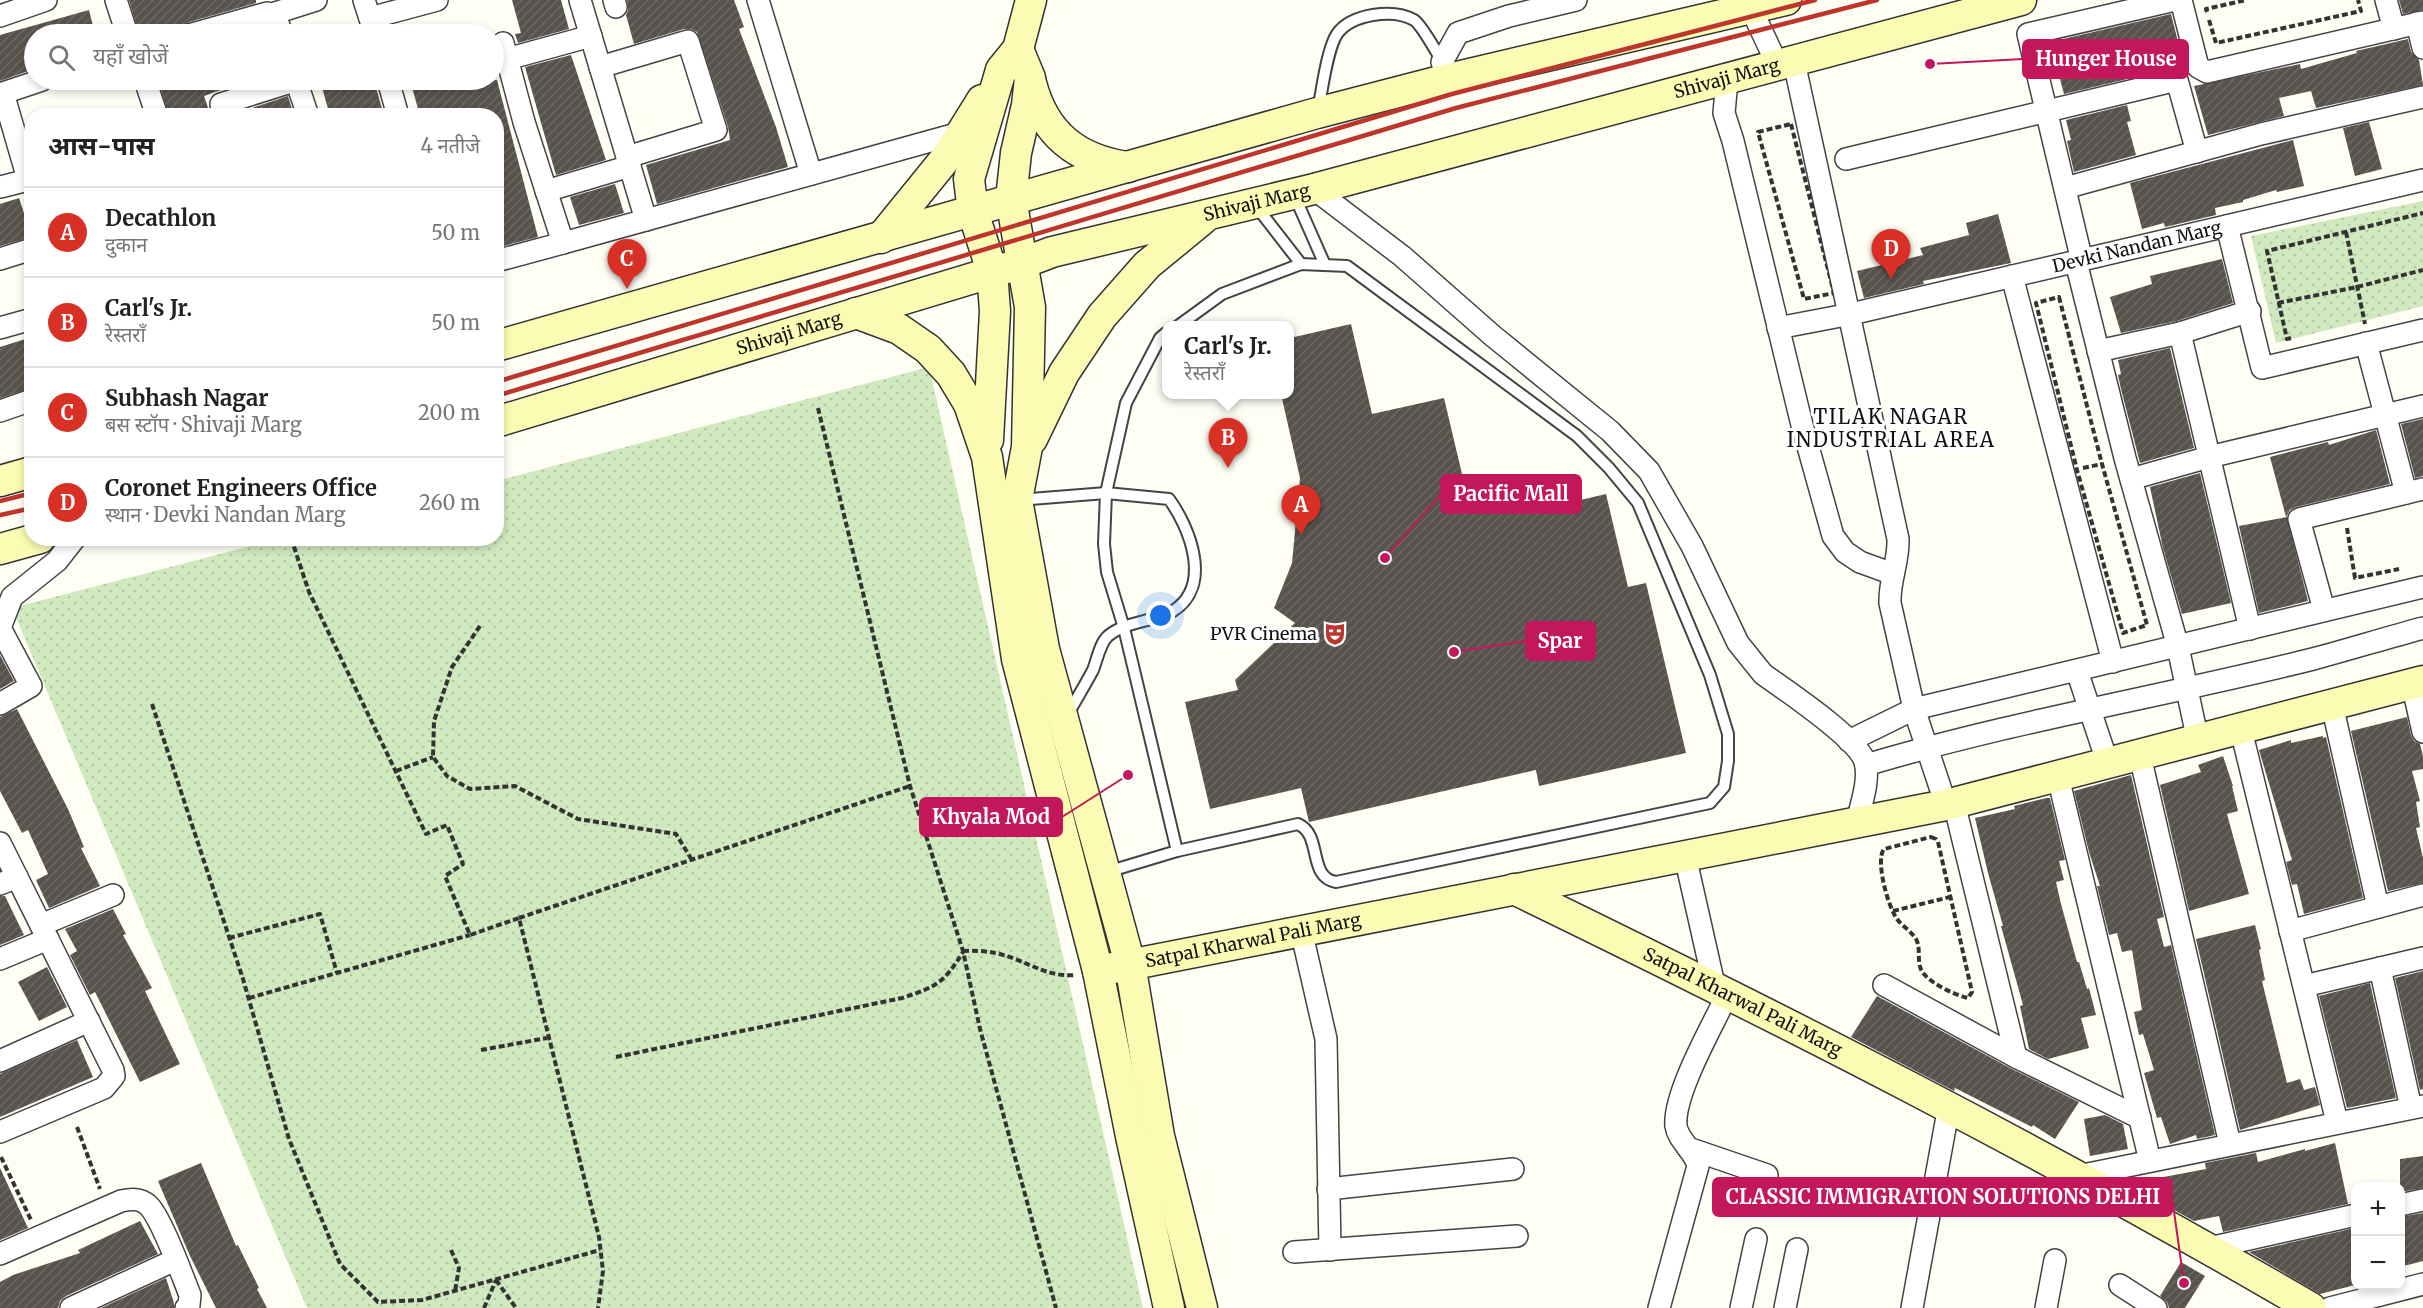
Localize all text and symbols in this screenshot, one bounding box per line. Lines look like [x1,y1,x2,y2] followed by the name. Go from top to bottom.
[24,24,504,90] search box
[2023,40,2188,78] callout: Hunger House
[45,41,78,74] icon: search
[93,42,168,70] text: यहाँ खोजें
[2035,46,2177,71] text: Hunger House
[1671,53,1782,103] street label: Shivaji Marg
[48,129,155,162] text: आस-पास
[420,133,480,158] text: 4 नतीजे
[1201,178,1312,226] street label: Shivaji Marg
[105,204,216,232] text: Decathlon
[2050,216,2224,277] street label: Devki Nandan Marg
[60,220,75,245] text: A
[431,220,480,245] text: 50 m
[1872,230,1910,279] pin: D
[105,232,147,257] text: दुकान
[608,240,646,289] pin: C
[105,294,192,322] text: Carl's Jr.
[733,306,844,360] street label: Shivaji Marg
[61,310,74,335] text: B
[431,310,480,335] text: 50 m
[1162,321,1294,399] popup
[105,322,146,347] text: रेस्तराँ
[1184,332,1272,360] text: Carl's Jr.
[1184,360,1225,385] text: रेस्तराँ
[105,384,269,412] text: Subhash Nagar
[61,400,74,425] text: C
[418,400,480,425] text: 200 m
[1787,404,1995,452] district label: TILAK NAGAR INDUSTRIAL AREA
[105,412,302,437] text: बस स्टॉप · Shivaji Marg
[1208,418,1248,468] pin: B
[105,474,377,502] text: Coronet Engineers Office
[1441,475,1581,513] callout: Pacific Mall
[1453,481,1569,506] text: Pacific Mall
[1282,486,1320,535] pin: A
[60,490,75,515] text: D
[419,490,480,515] text: 260 m
[105,502,346,527] text: स्थान · Devki Nandan Marg
[1146,601,1175,630] your location
[1322,621,1348,647] theatre icon: PVR Cinema
[1210,622,1317,645] place label: PVR Cinema
[1526,622,1595,660] callout: Spar
[1537,628,1583,653] text: Spar
[920,798,1062,836] callout: Khyala Mod
[932,804,1050,829] text: Khyala Mod
[1143,908,1363,973] street label: Satpal Kharwal Pali Marg
[1640,942,1846,1061] street label: Satpal Kharwal Pali Marg
[1713,1178,2172,1216] callout: CLASSIC IMMIGRATION SOLUTIONS DELHI
[2351,1182,2405,1290] map controls
[2351,1182,2405,1236] button: +
[1726,1184,2160,1209] text: CLASSIC IMMIGRATION SOLUTIONS DELHI
[2351,1236,2405,1290] button: −

